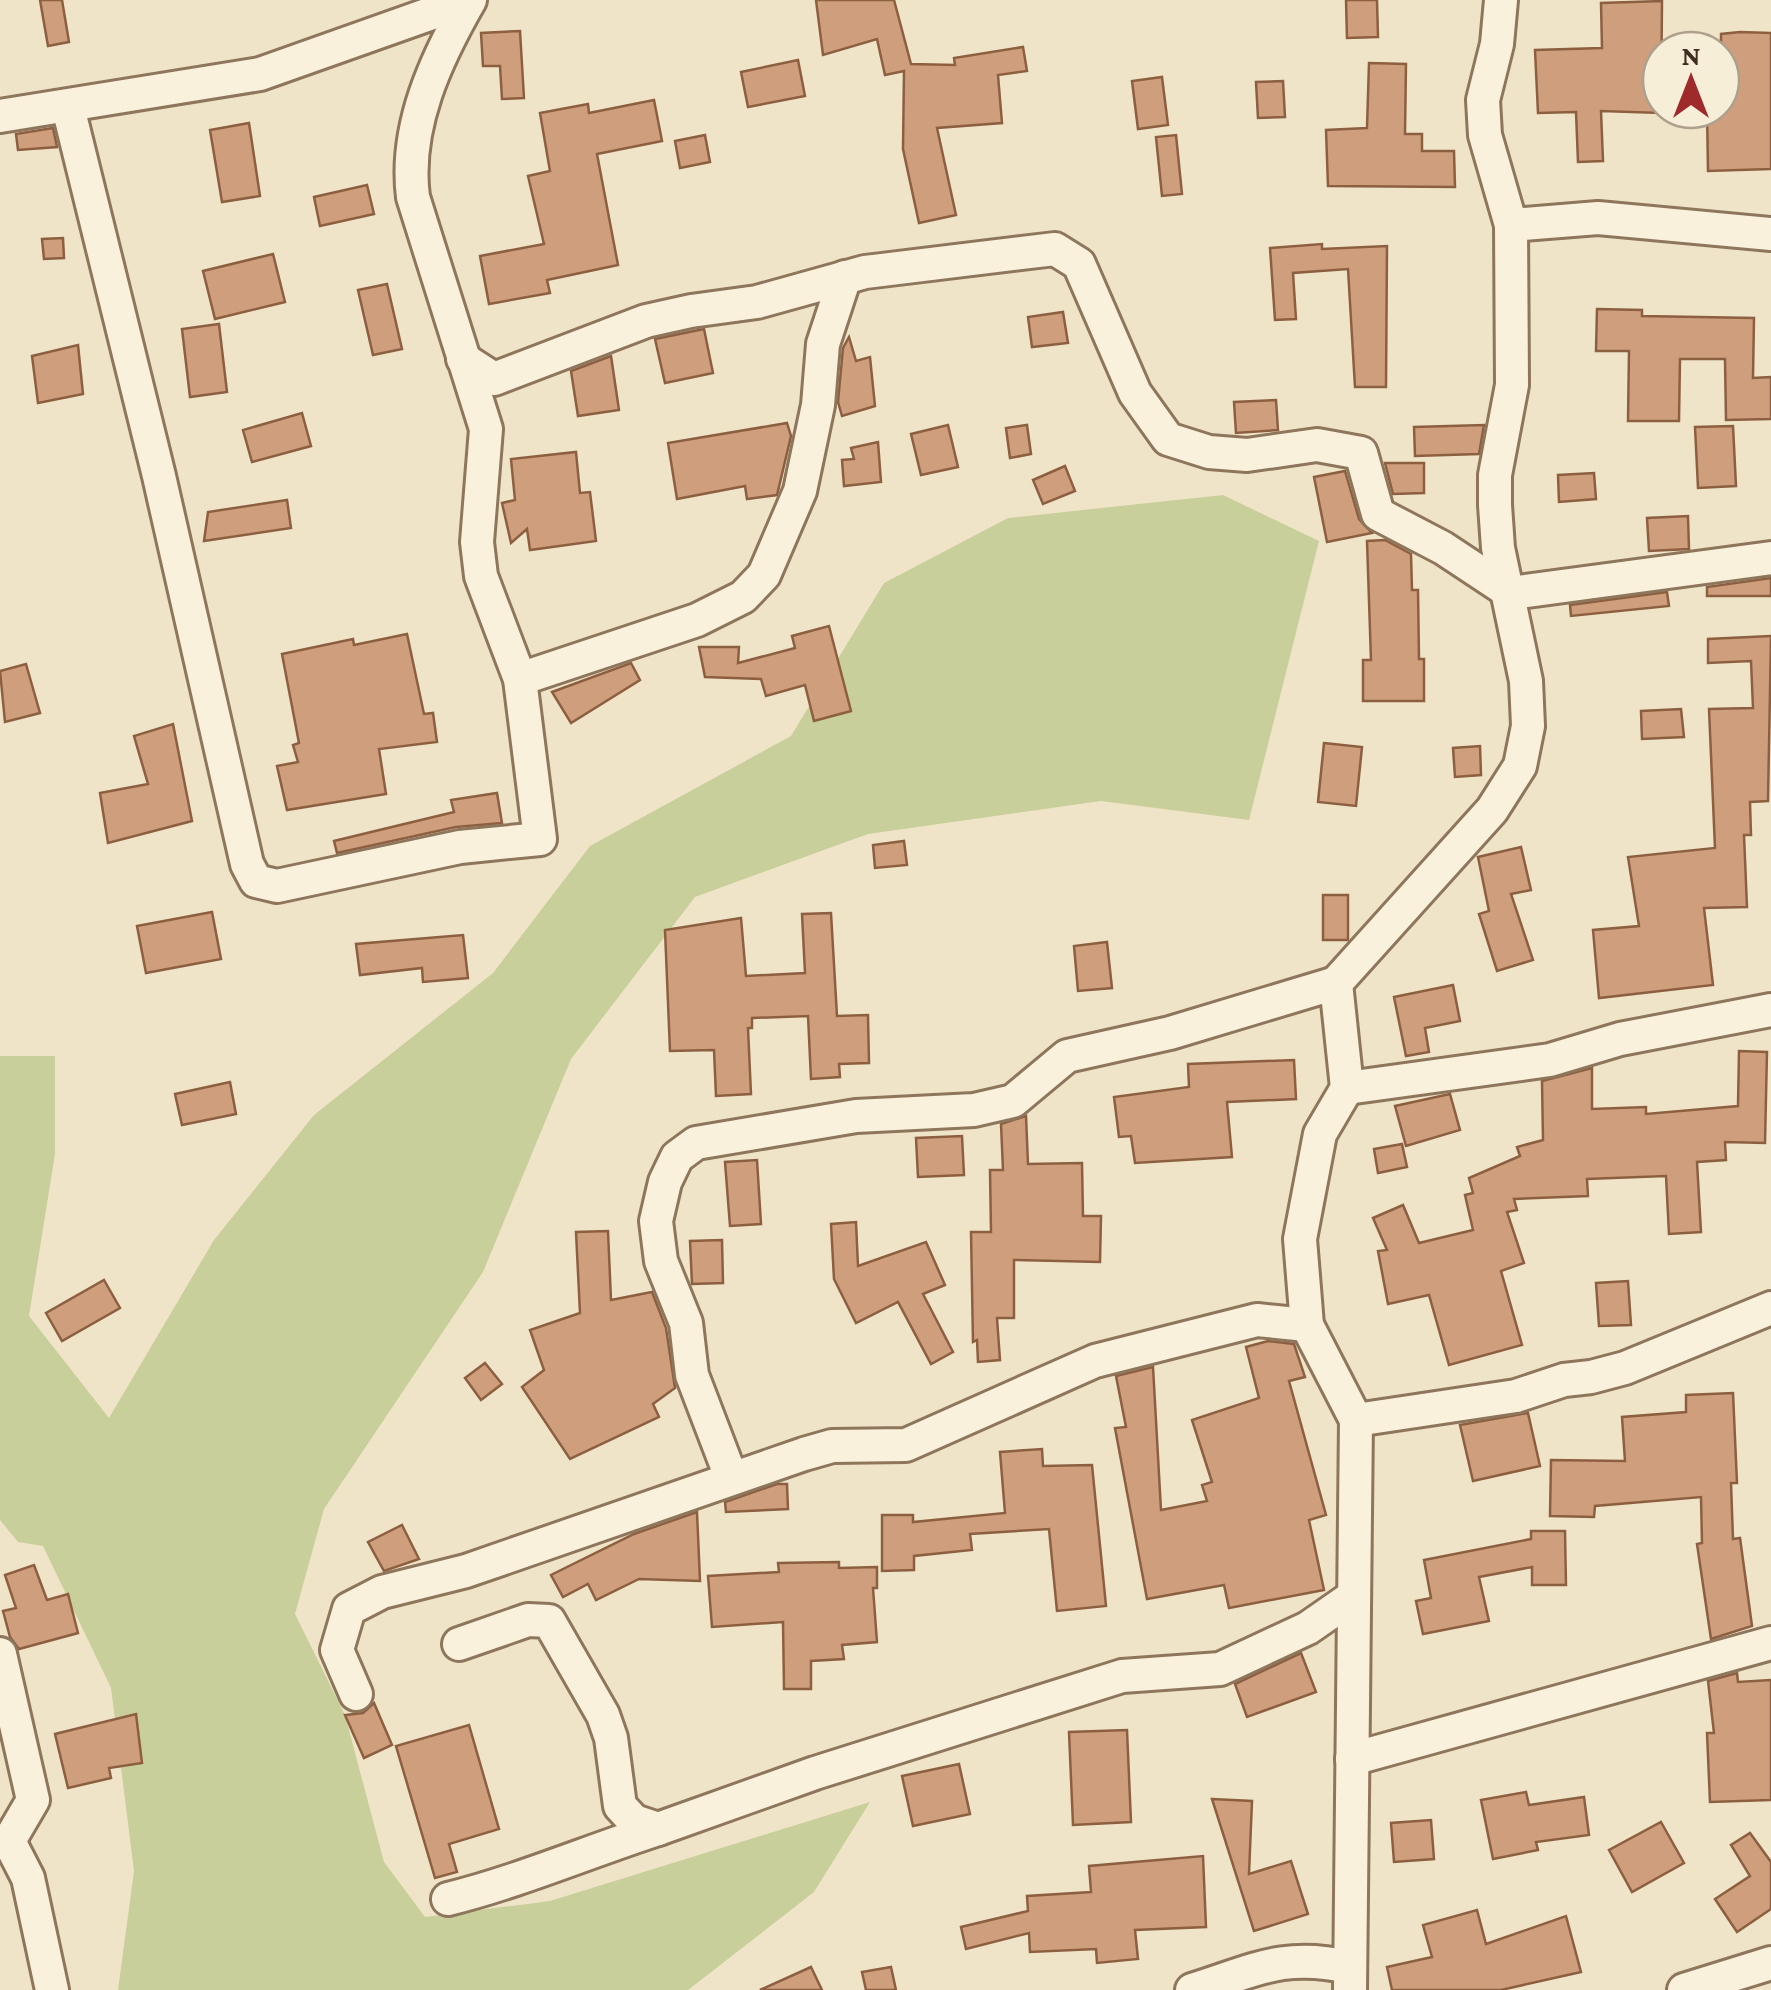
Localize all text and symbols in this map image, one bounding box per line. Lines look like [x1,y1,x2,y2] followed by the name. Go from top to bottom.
[1641,30,1741,130] north arrow
[1681,40,1701,71] text: N

